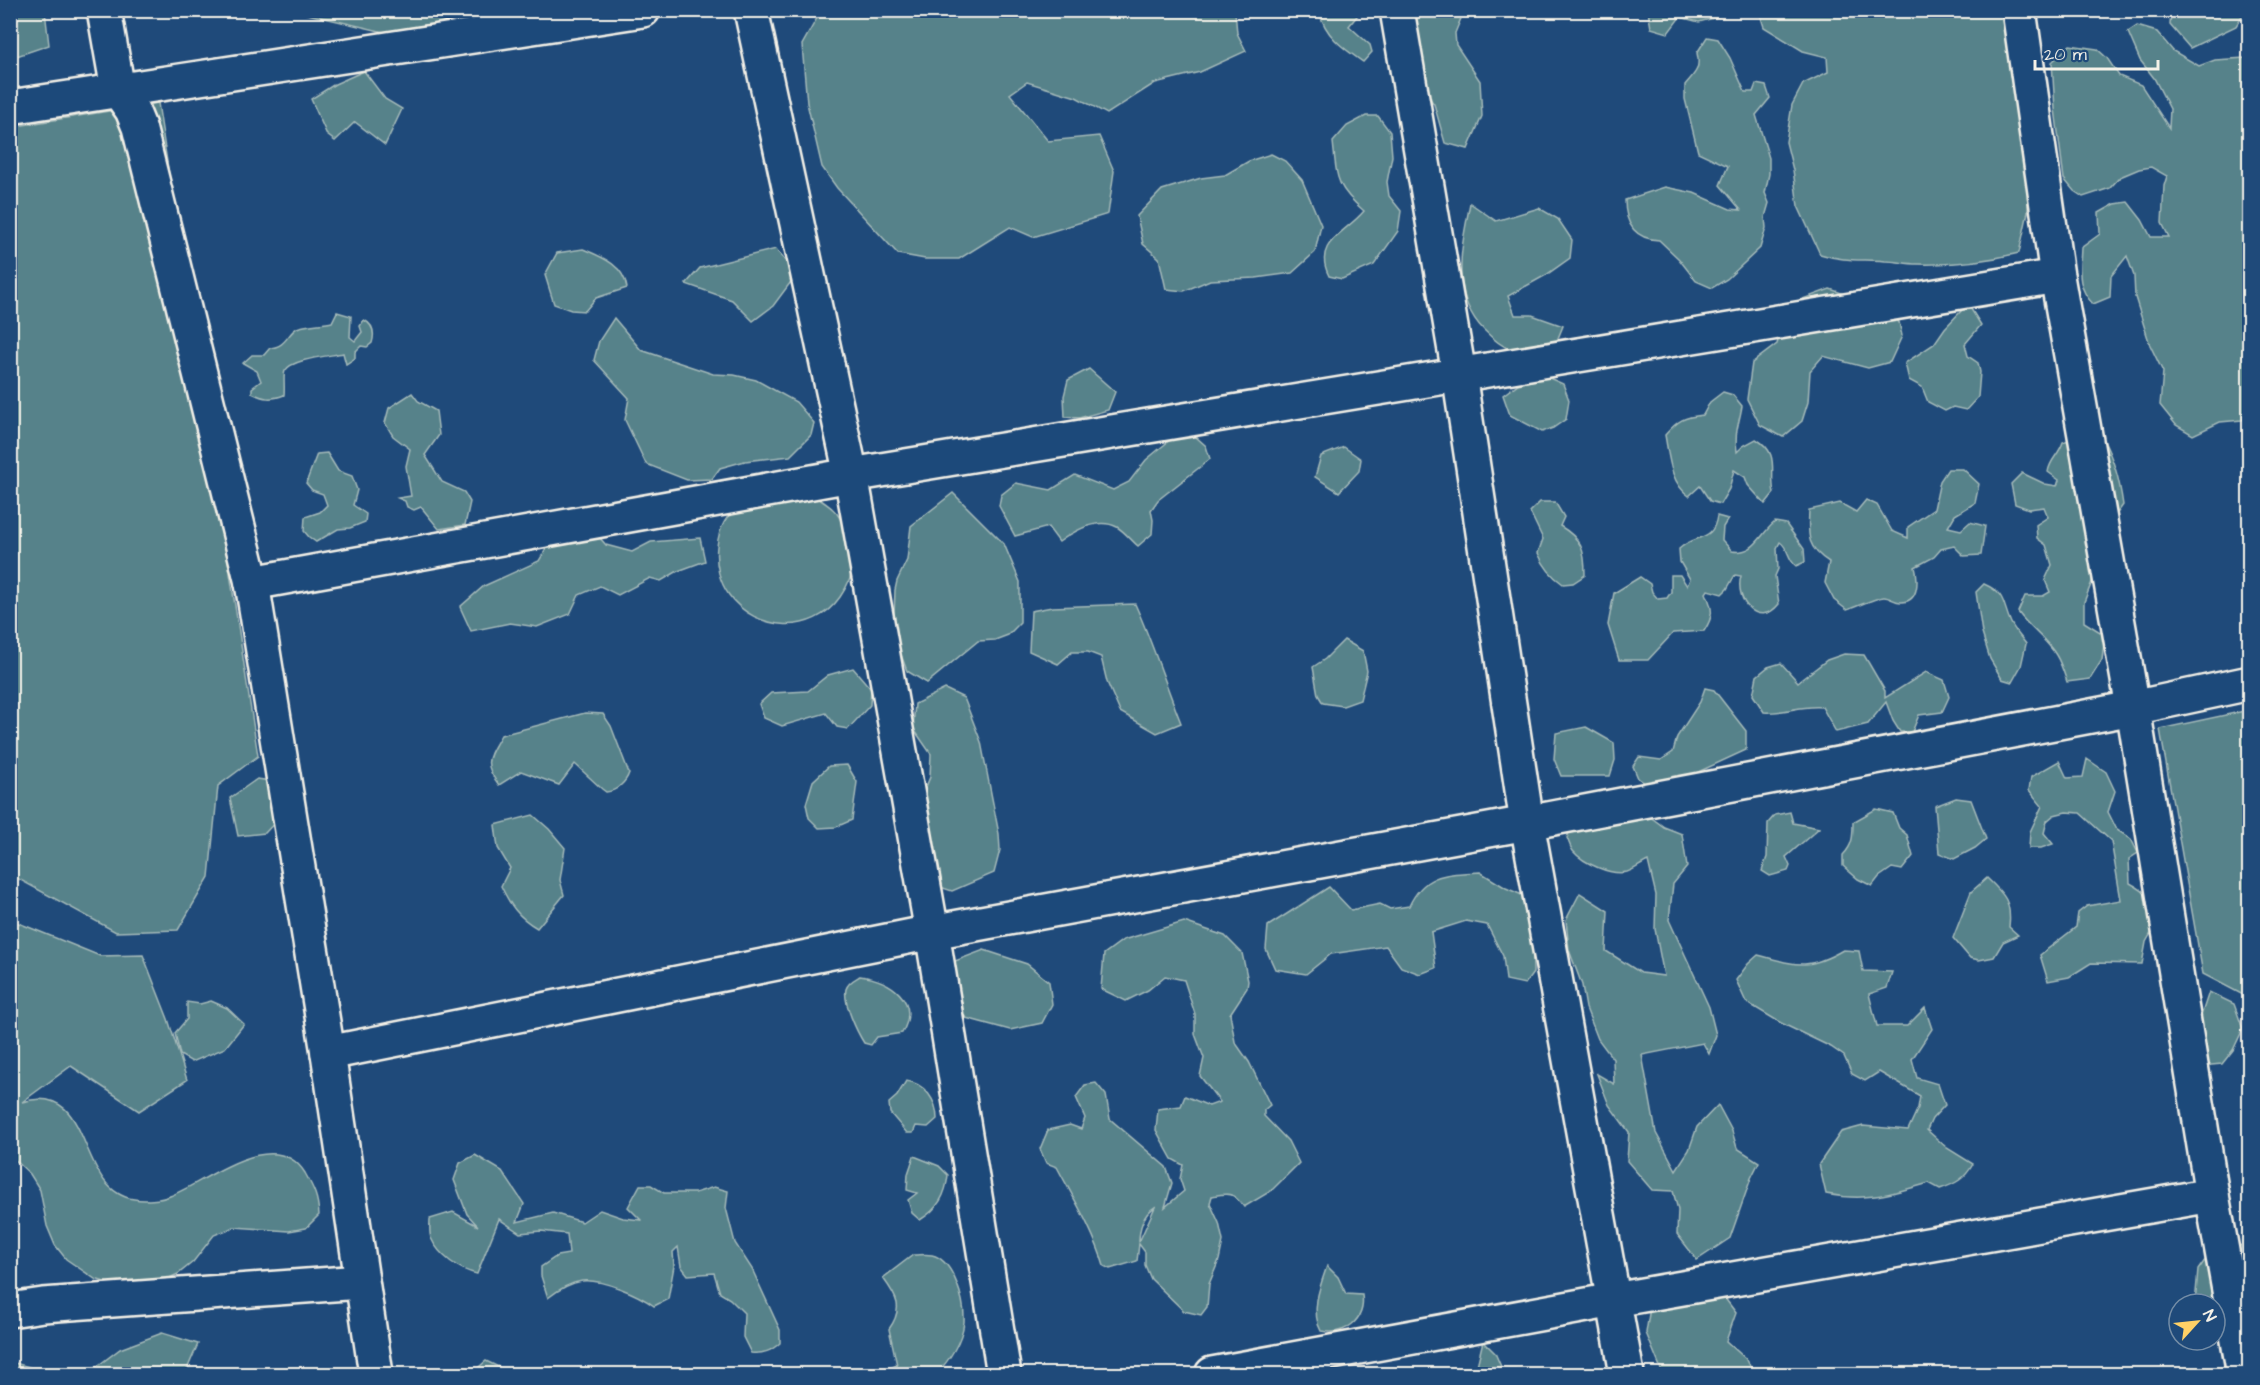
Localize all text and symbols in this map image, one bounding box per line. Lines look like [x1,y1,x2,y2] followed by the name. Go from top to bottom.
[2035,33,2158,71] scale bar
[2044,42,2087,67] text: 20 m
[2167,1292,2227,1352] north arrow
[2197,1306,2222,1325] text: N

